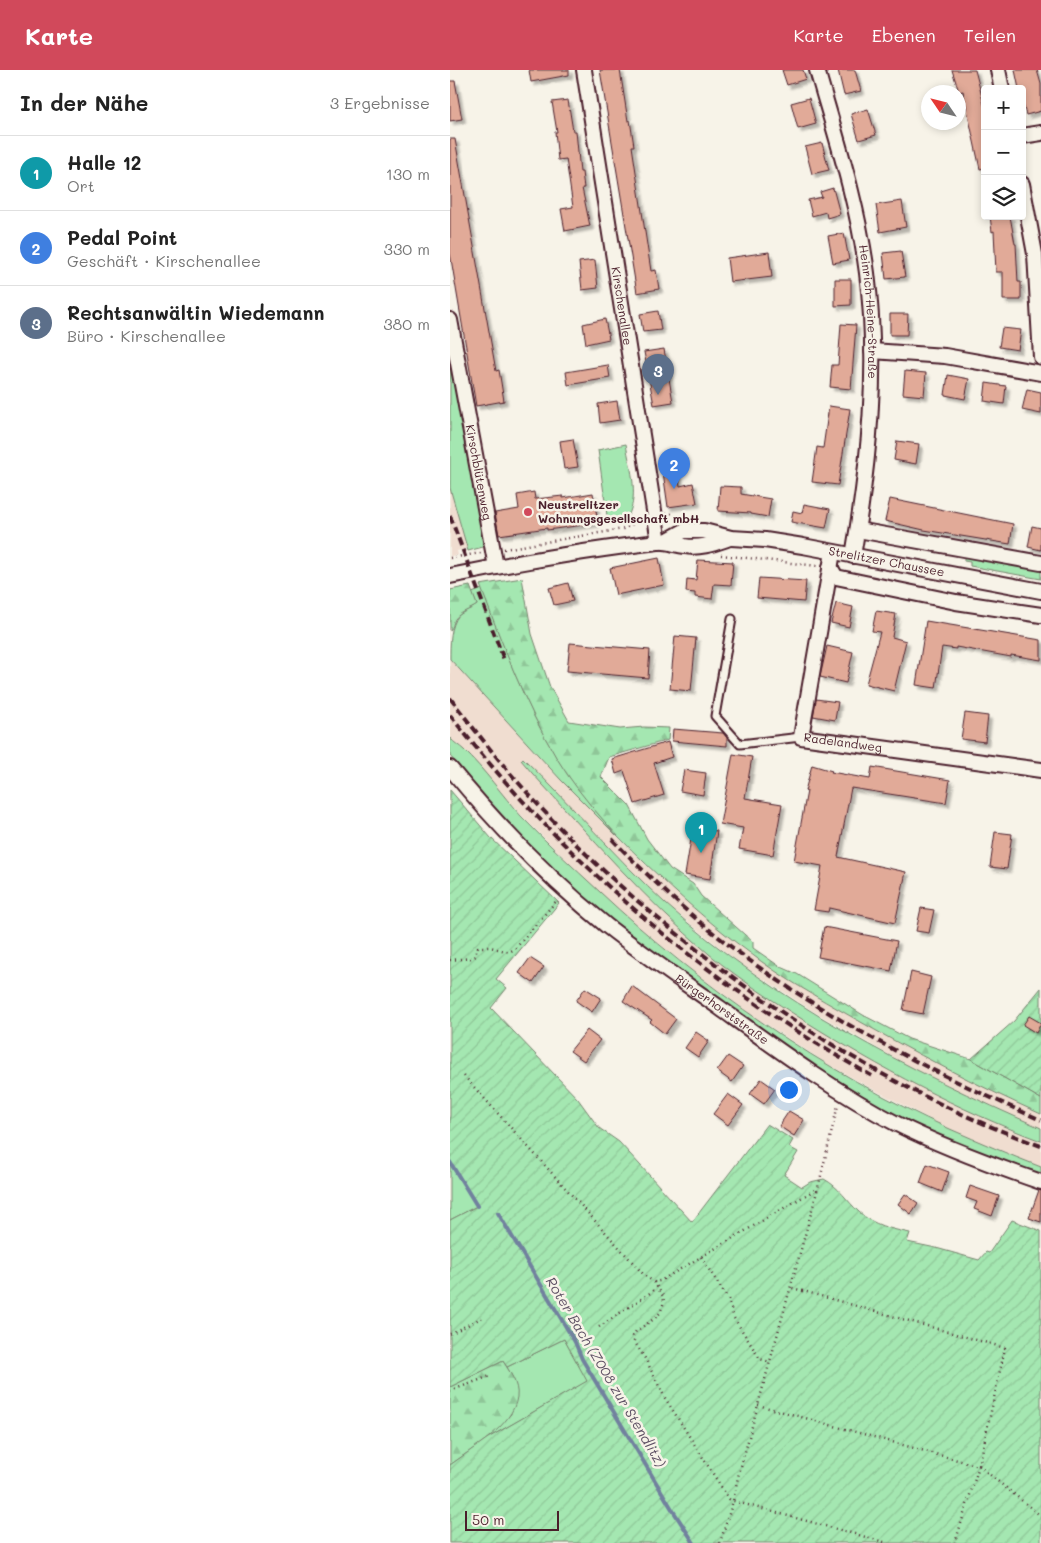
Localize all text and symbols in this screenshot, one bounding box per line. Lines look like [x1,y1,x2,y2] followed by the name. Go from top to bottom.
[25,20,93,51] text: Karte
[793,23,844,47] text: Karte
[872,23,936,47] text: Ebenen
[964,23,1016,47] text: Teilen
[921,85,966,130] north arrow
[981,85,1026,220] map controls
[981,85,1026,130] button: +
[20,89,148,116] text: In der Nähe
[330,92,430,113] text: 3 Ergebnisse
[981,130,1026,175] button: −
[67,150,141,175] text: Halle 12
[32,163,40,184] text: 1
[386,163,430,184] text: 130 m
[67,175,95,196] text: Ort
[981,175,1026,220] button: layers
[67,225,177,250] text: Pedal Point
[32,238,40,259] text: 2
[384,238,430,259] text: 330 m
[856,243,881,379] street label: Heinrich-Heine-Straße
[67,250,261,271] text: Geschäft · Kirschenallee
[608,266,637,346] street label: Kirschenallee
[67,300,324,325] text: Rechtsanwältin Wiedemann
[31,313,41,334] text: 3
[383,313,430,334] text: 380 m
[67,325,226,346] text: Büro · Kirschenallee
[642,354,674,395] pin: 3
[463,423,496,521] street label: Kirschblütenweg
[658,448,690,489] pin: 2
[538,496,700,526] place label: Neustrelitzer Wohnungsgesellschaft mbH
[522,506,534,518] marker: Neustrelitzer Wohnungsgesellschaft mbH
[827,542,946,580] street label: Strelitzer Chaussee
[803,728,883,755] street label: Radelandweg
[685,812,717,853] pin: 1
[672,970,772,1047] street label: Bürgerhorststraße
[776,1077,802,1103] your location
[542,1273,671,1471] water label: Roter Bach (Z008 zur Stendlitz)
[465,1508,559,1531] scale bar
[472,1510,504,1529] text: 50 m

